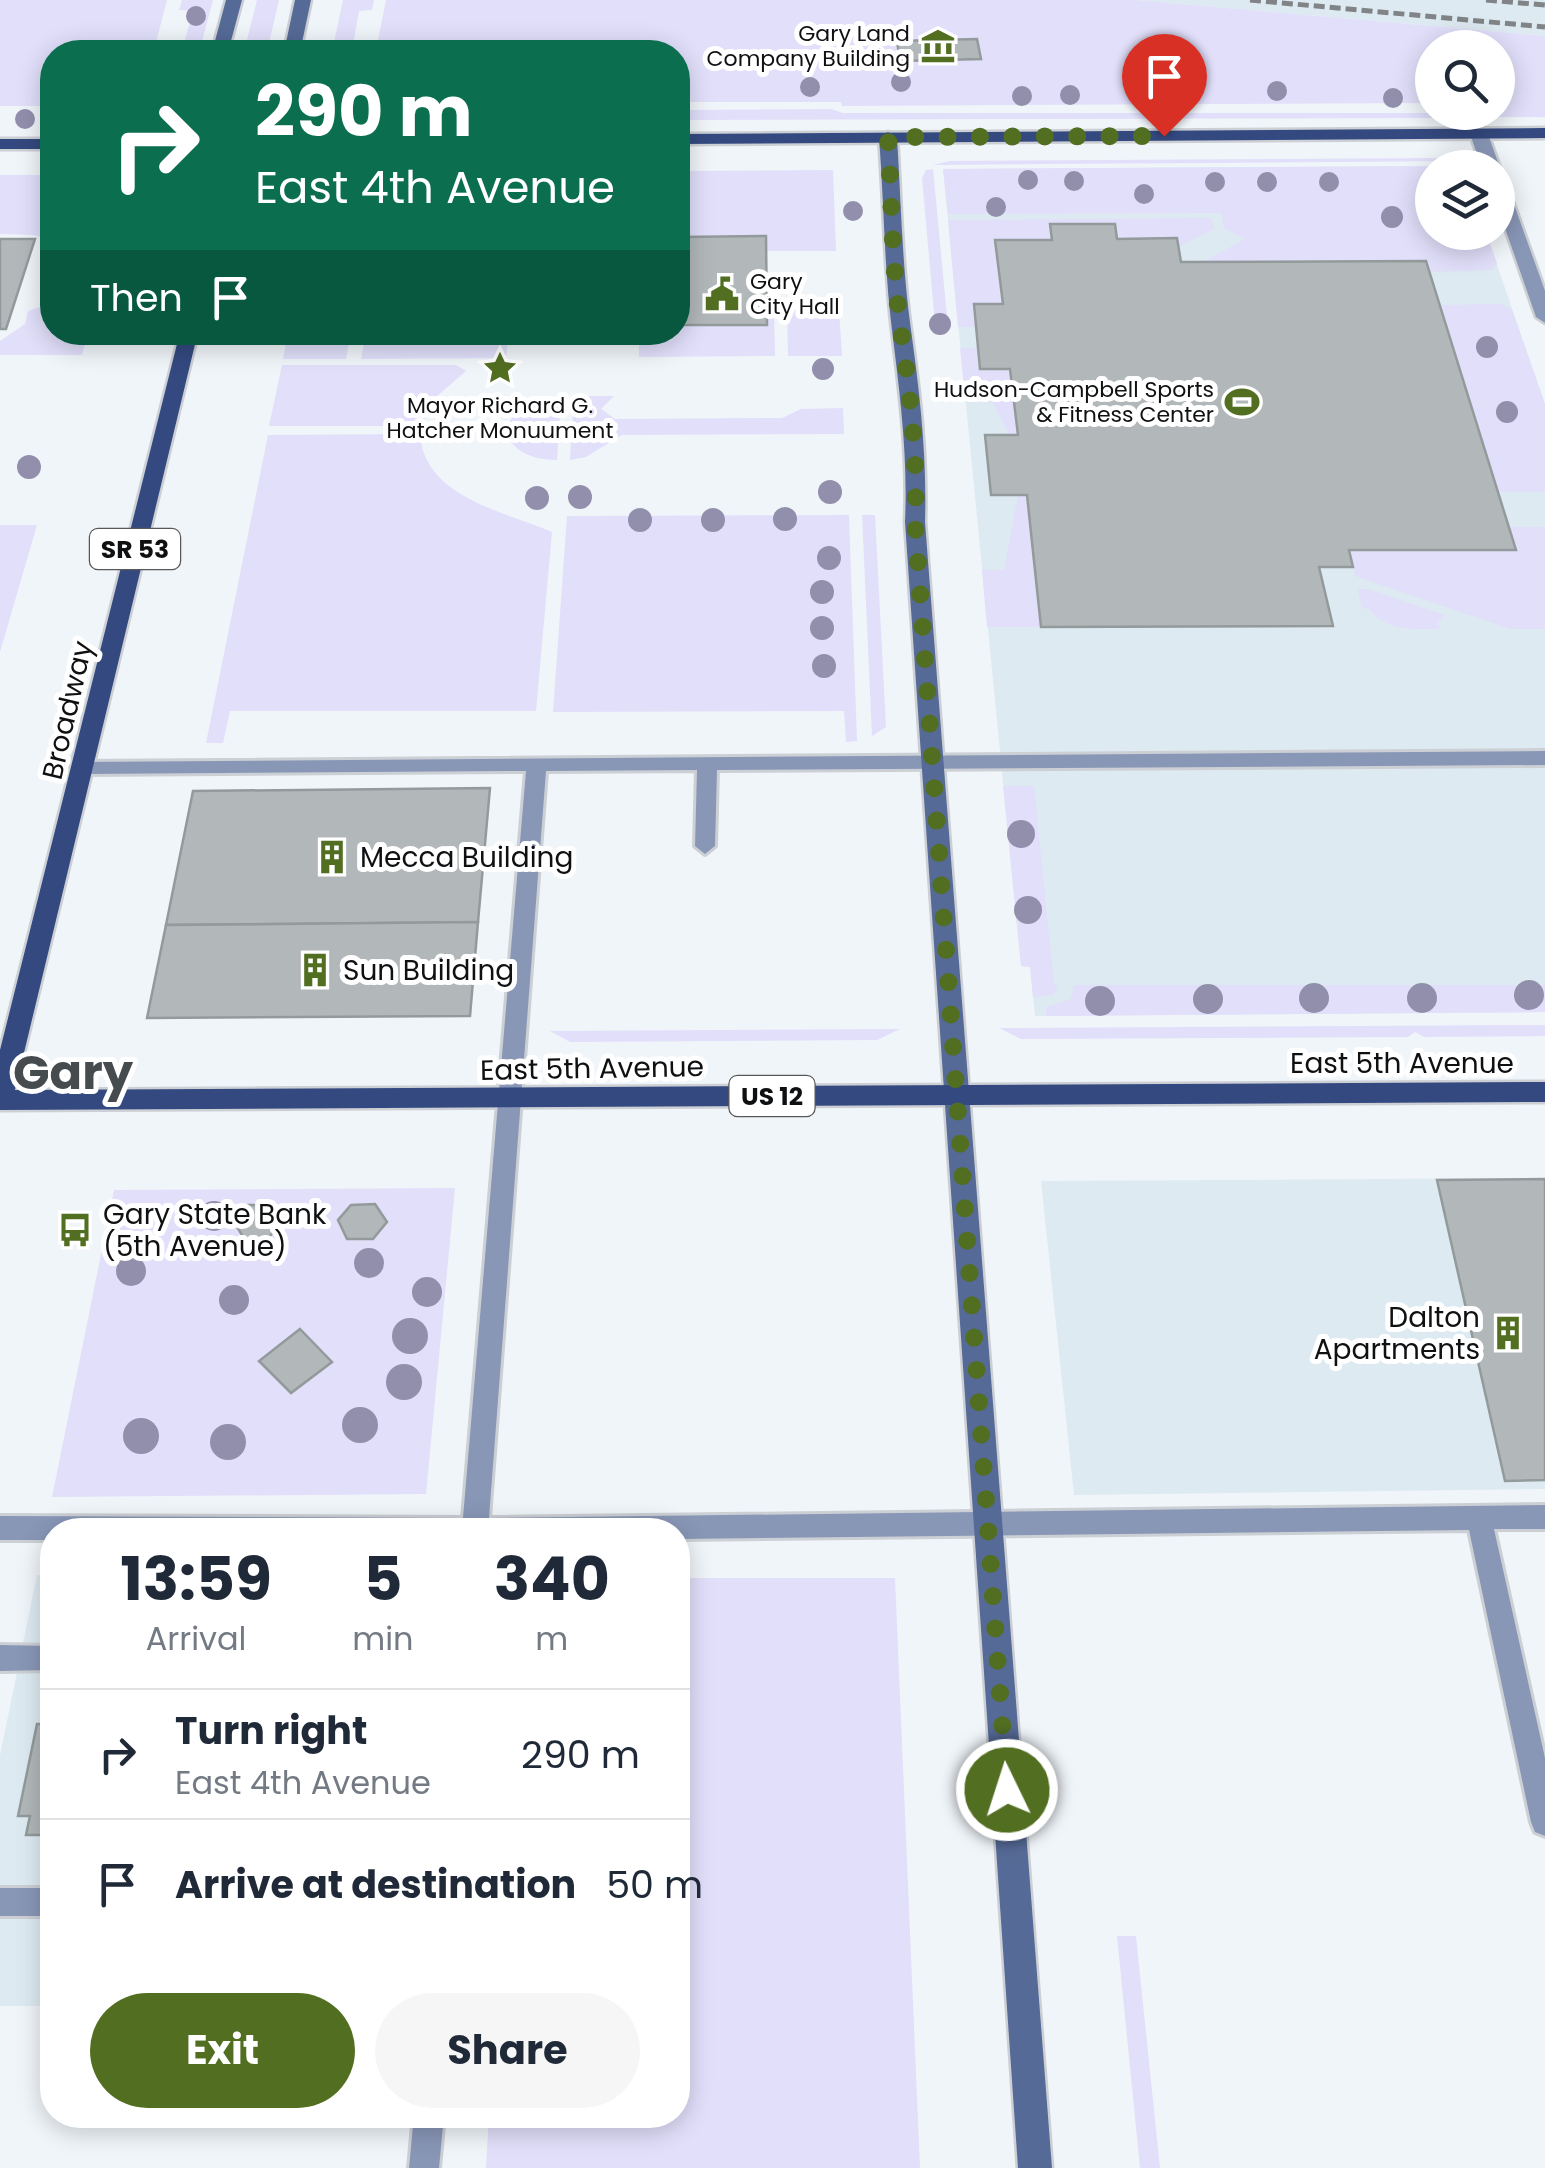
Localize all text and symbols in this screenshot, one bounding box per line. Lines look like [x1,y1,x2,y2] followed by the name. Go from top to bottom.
[707,18,910,74] place label: Gary Land Company Building
[919,27,957,65] museum icon: Gary Land Company Building
[1415,30,1515,250] map controls
[1415,30,1515,130] button: search
[1122,34,1207,137] pin
[1137,49,1192,104] icon: arrive
[255,62,473,161] text: 290 m
[90,80,220,210] icon: right
[1415,150,1515,250] button: layers
[255,156,615,219] text: East 4th Avenue
[750,266,840,322] place label: Gary City Hall
[203,270,258,325] icon: arrive
[90,271,183,324] text: Then
[703,275,741,313] public building icon: Gary City Hall
[481,349,519,387] place icon: Mayor Richard G. Hatcher Monuument
[934,374,1214,430] place label: Hudson-Campbell Sports & Fitness Center
[1223,383,1261,421] sports icon: Hudson-Campbell Sports & Fitness Center
[387,390,613,446] place label: Mayor Richard G. Hatcher Monuument
[90,529,180,569] road number: SR 53
[33,637,102,783] street label: Broadway
[313,838,351,876] building icon: Mecca Building
[360,838,573,877] place label: Mecca Building
[296,951,334,989] building icon: Sun Building
[343,951,514,990] place label: Sun Building
[13,1039,134,1106] district label: Gary
[1290,1044,1514,1083] street label: East 5th Avenue
[480,1047,704,1090] street label: East 5th Avenue
[730,1076,814,1116] road number: US 12
[103,1195,327,1266] place label: Gary State Bank (5th Avenue)
[56,1211,94,1249] bus stop icon: Gary State Bank (5th Avenue)
[1314,1298,1480,1369] place label: Dalton Apartments
[1489,1314,1527,1352] building icon: Dalton Apartments
[120,1537,272,1621] text: 13:59
[363,1537,402,1621] text: 5
[494,1537,610,1621] text: 340
[146,1616,247,1661] text: Arrival
[352,1616,414,1661] text: min
[535,1616,568,1661] text: m
[175,1704,367,1757] text: Turn right
[90,1727,145,1782] icon: right
[521,1728,640,1781] text: 290 m
[955,1738,1059,1842] position arrow
[175,1760,431,1805] text: East 4th Avenue
[90,1857,145,1912] icon: arrive
[175,1858,576,1911] text: Arrive at destination
[606,1858,703,1911] text: 50 m
[90,1993,355,2108] button: Exit
[375,1993,640,2108] button: Share

